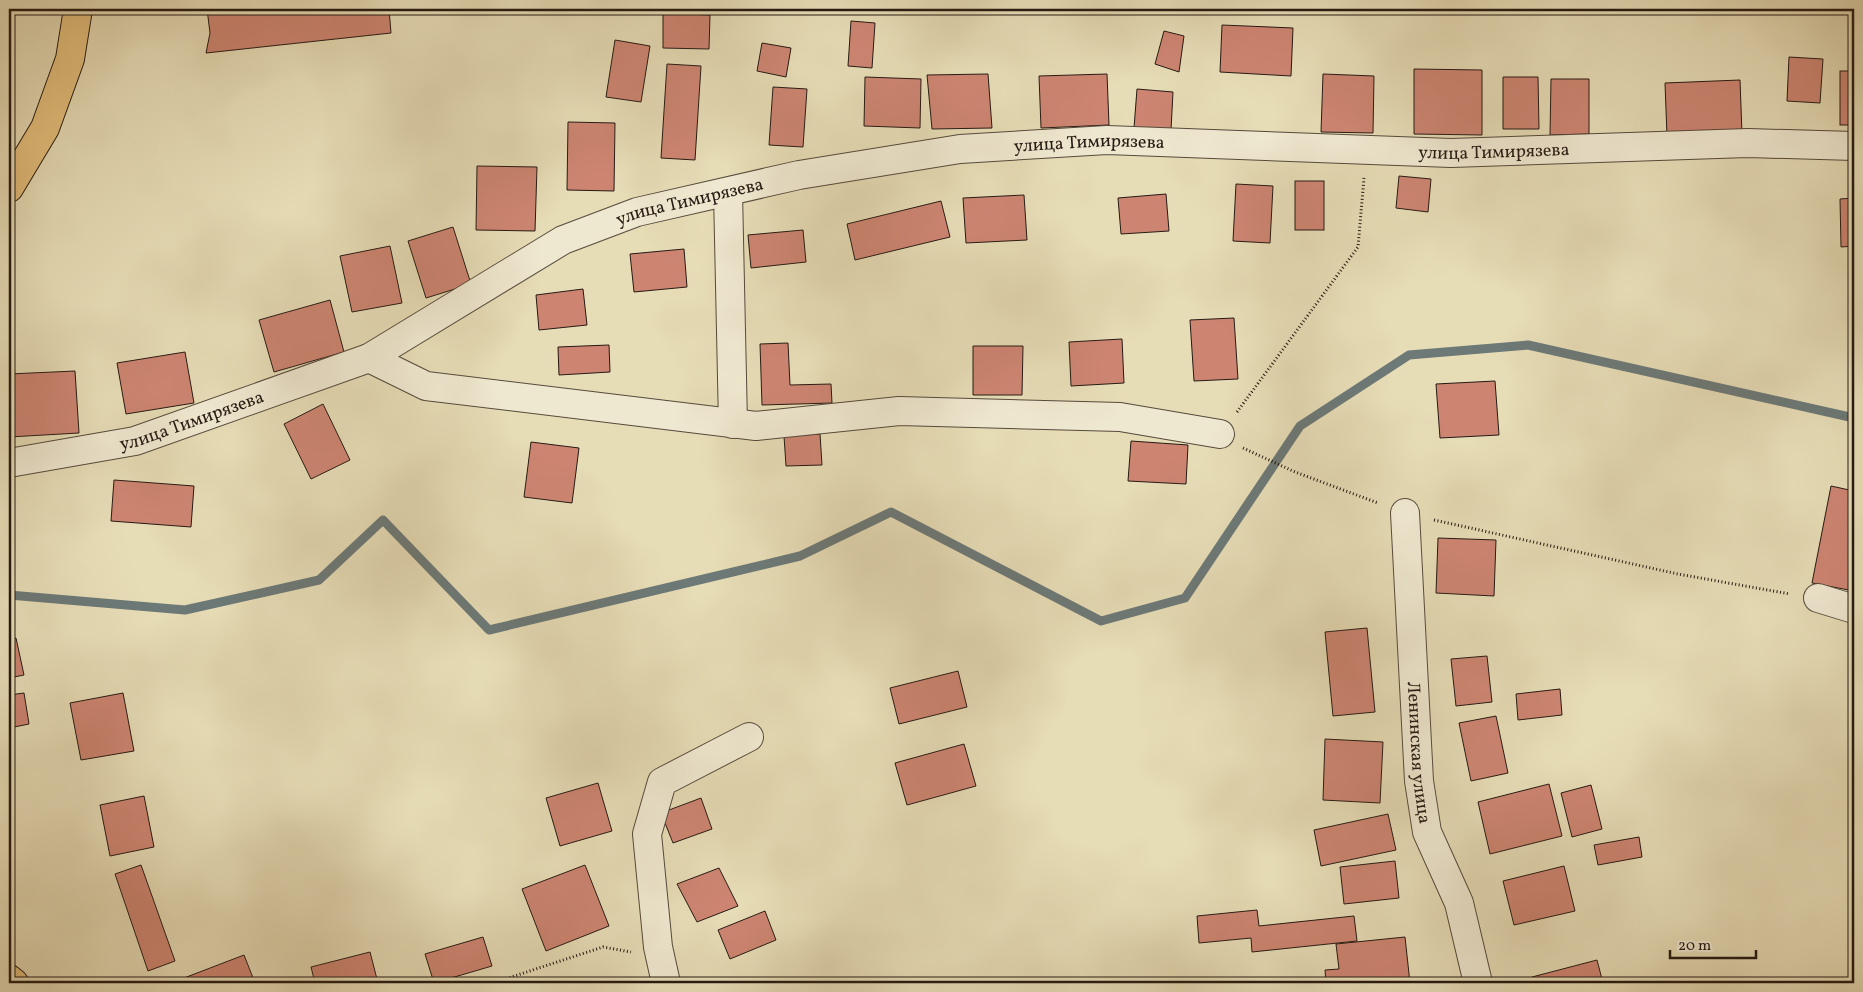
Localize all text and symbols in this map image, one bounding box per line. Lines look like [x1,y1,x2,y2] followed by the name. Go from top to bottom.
[1013,129,1165,160] street label: улица Тимирязева
[1418,138,1570,167] street label: улица Тимирязева
[612,172,766,233] street label: улица Тимирязева
[118,385,268,457] street label: улица Тимирязева
[1400,681,1437,826] street label: Ленинская улица
[1670,927,1757,959] scale bar
[1678,936,1711,957] text: 20 m

